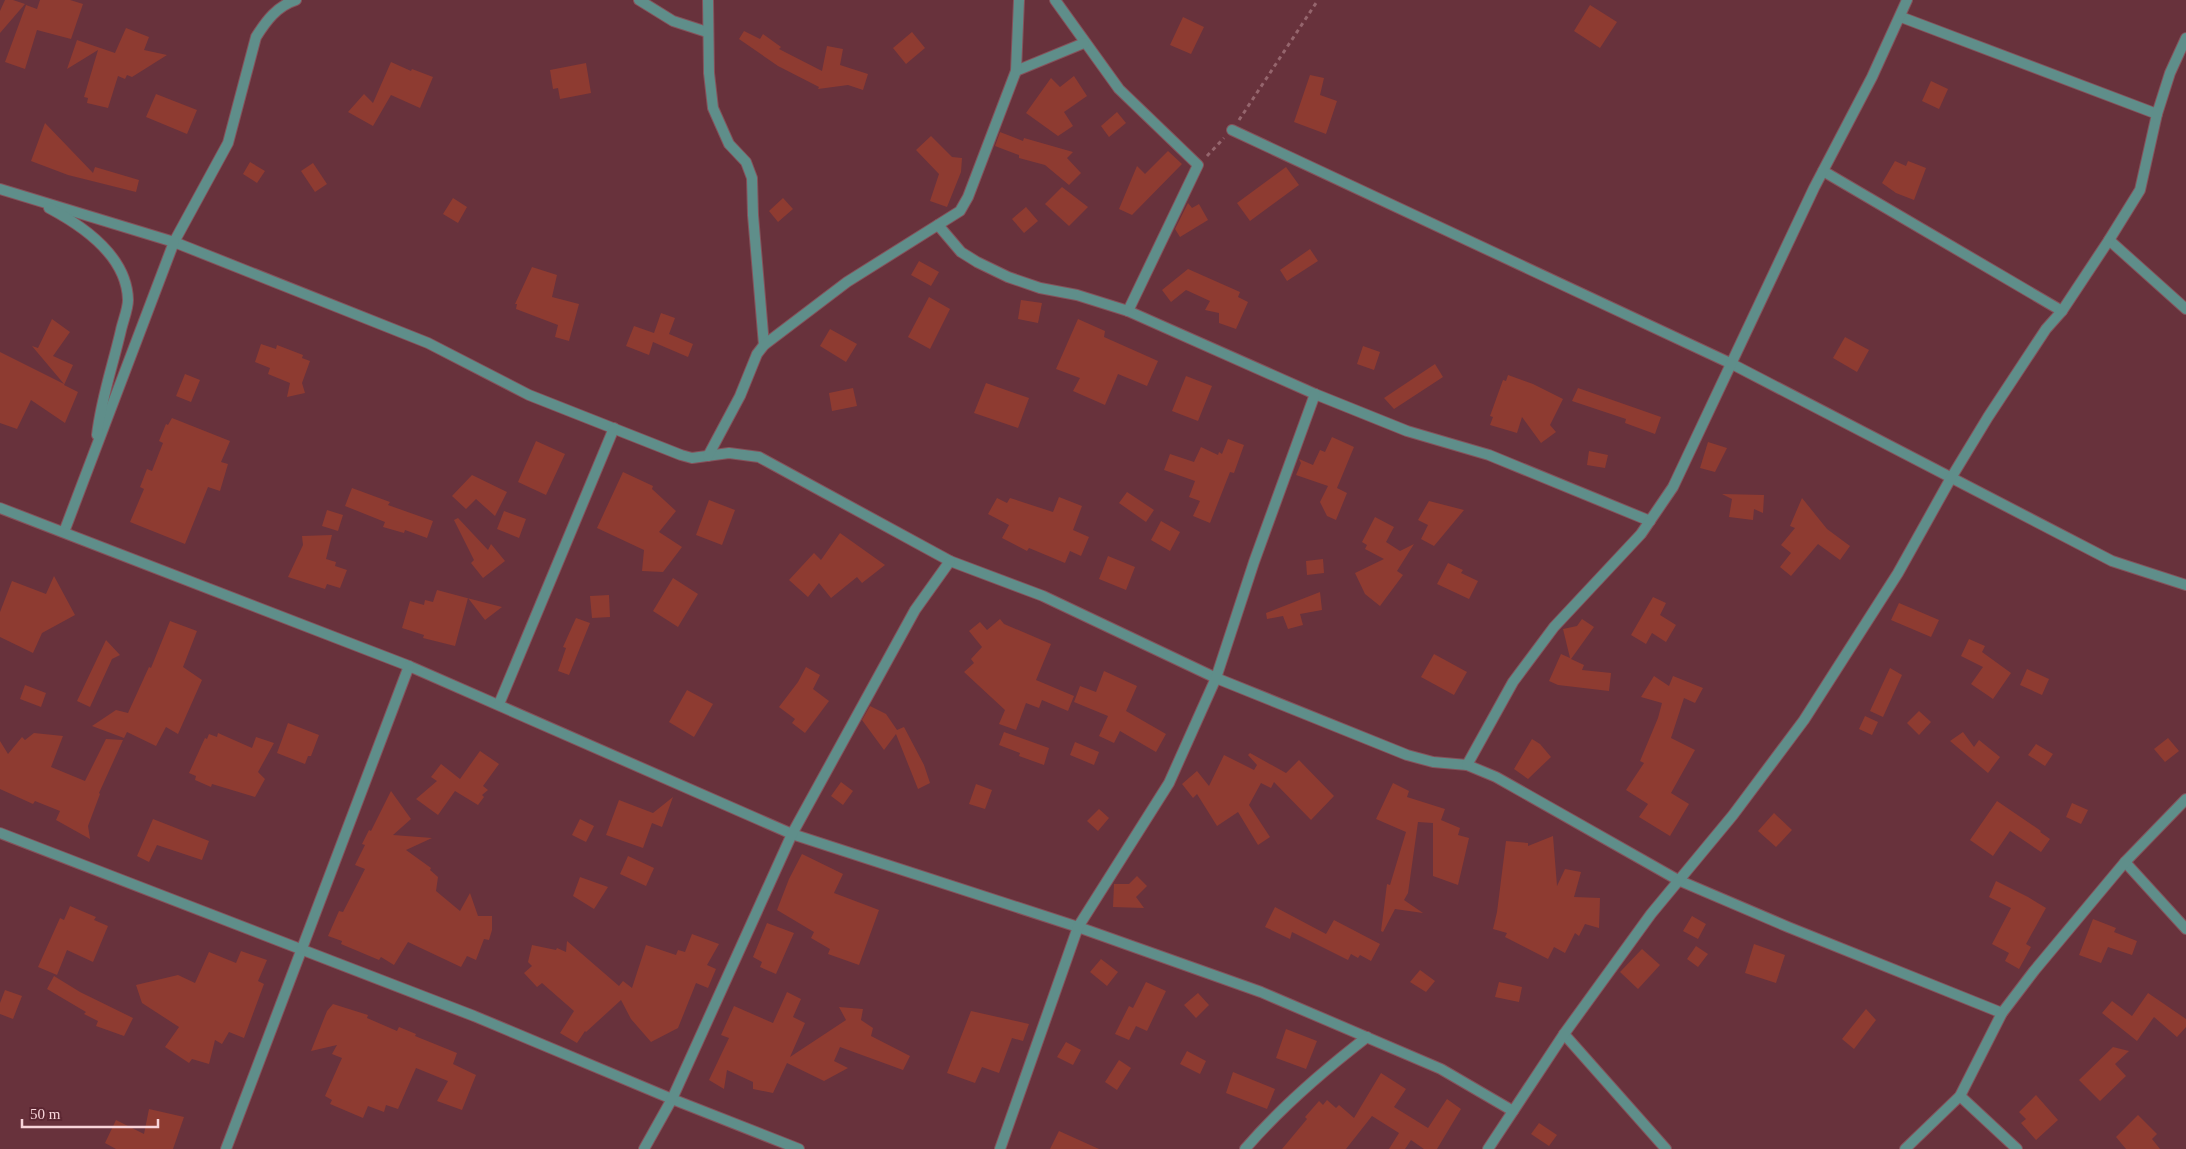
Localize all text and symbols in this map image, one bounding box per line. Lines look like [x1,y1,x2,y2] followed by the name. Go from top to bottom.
[22,1096,159,1128] scale bar
[30,1106,61,1122] text: 50 m

